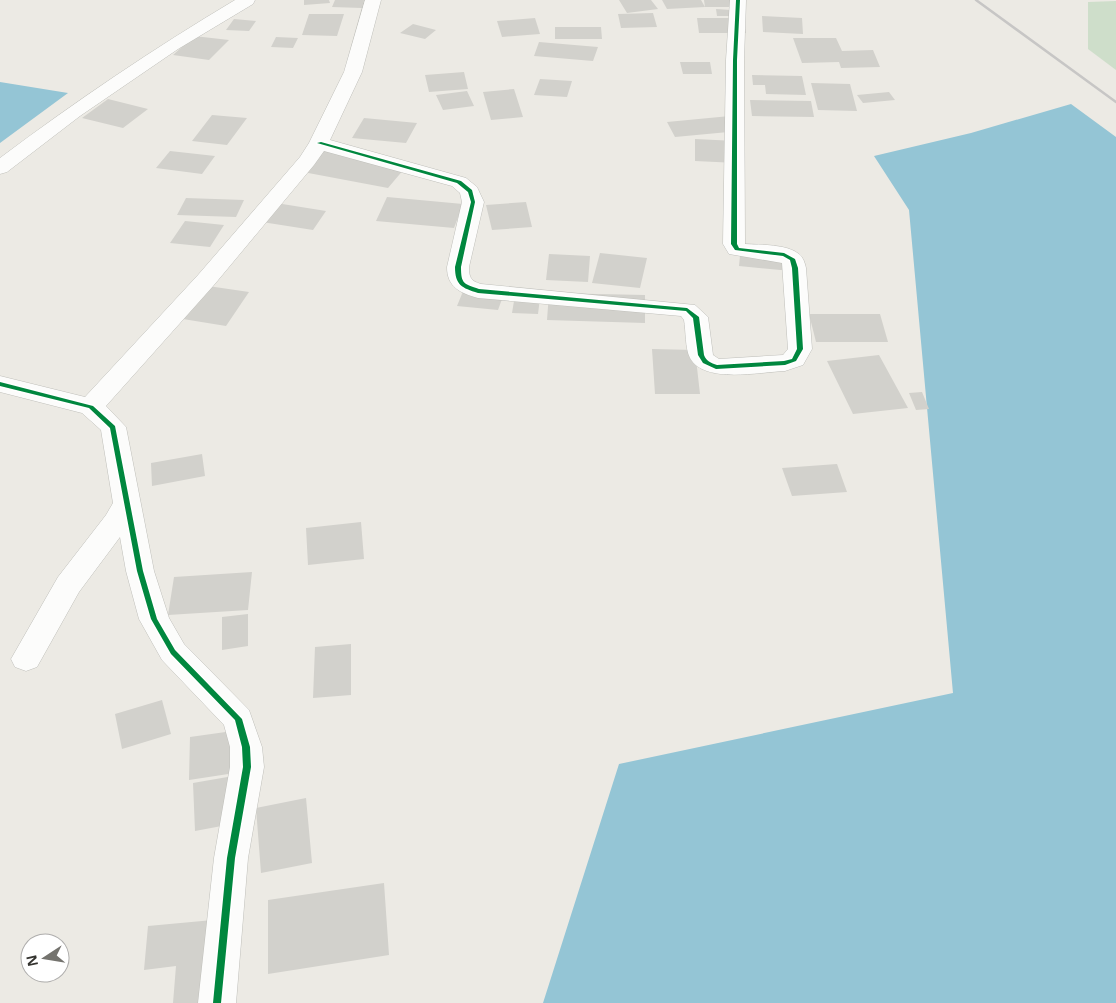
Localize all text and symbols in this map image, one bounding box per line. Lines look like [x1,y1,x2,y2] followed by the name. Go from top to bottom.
[20,933,70,983] north arrow
[21,953,42,968] text: N

